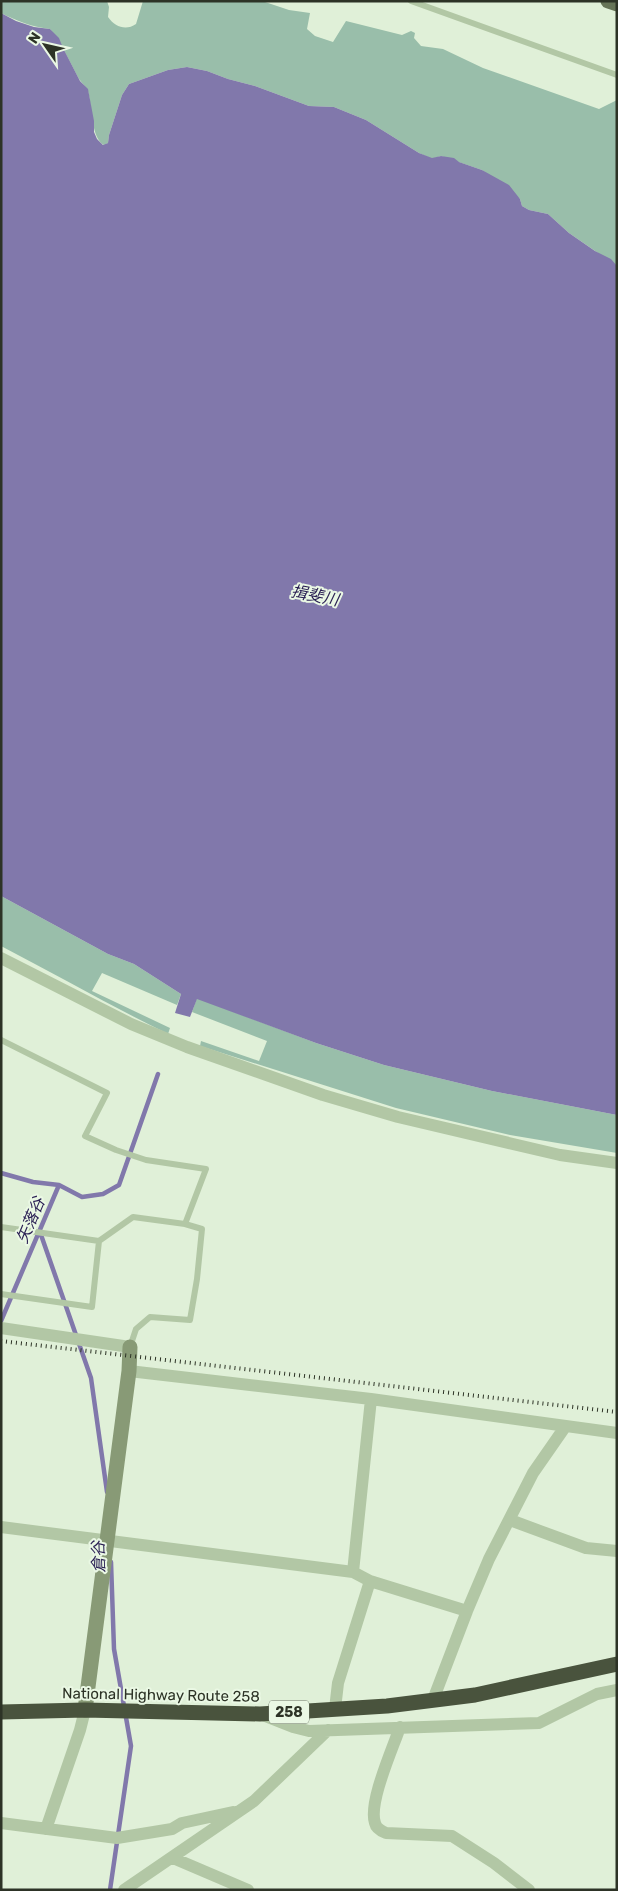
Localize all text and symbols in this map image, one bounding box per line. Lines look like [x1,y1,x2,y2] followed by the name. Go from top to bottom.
[20,20,70,70] north arrow
[25,29,45,47] text: N
[290,582,342,610] water label: 揖斐川
[12,1193,49,1246] water label: 矢落谷
[88,1539,109,1573] water label: 倉谷
[62,1684,260,1706] street label: National Highway Route 258
[269,1700,309,1724] road number: 258

